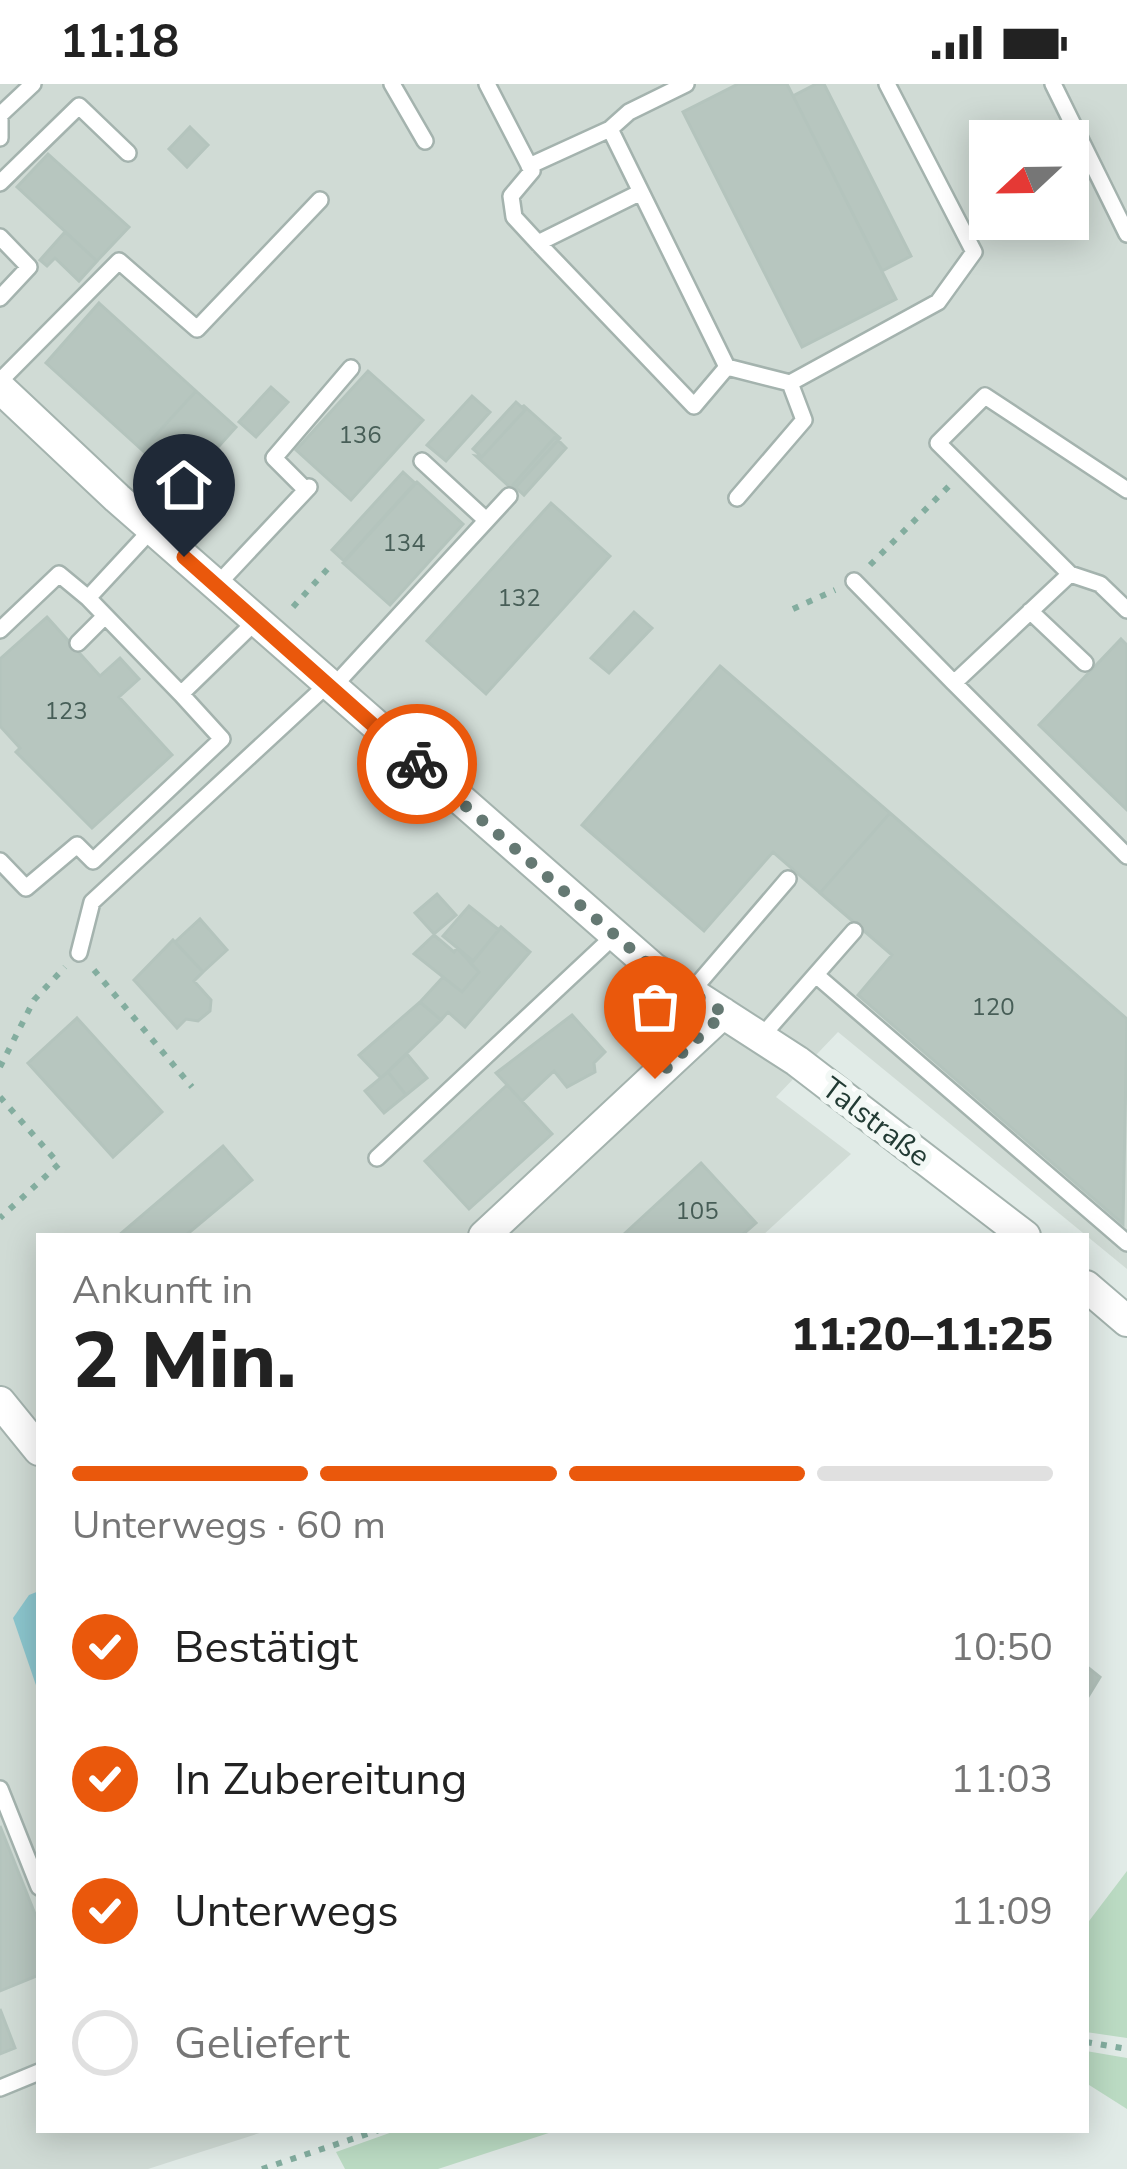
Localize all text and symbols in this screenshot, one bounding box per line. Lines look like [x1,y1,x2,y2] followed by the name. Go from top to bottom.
[60,12,179,73] text: 11:18
[969,120,1089,240] north arrow
[969,120,1089,240] map controls
[338,419,382,451] house number: 136
[133,434,235,557] pin
[151,452,217,518] icon: home
[382,527,426,559] house number: 134
[497,582,541,614] house number: 132
[44,695,88,727] house number: 123
[357,704,477,824] courier
[384,731,450,797] icon: bike
[604,956,706,1079] pin
[622,974,688,1040] icon: bag
[971,991,1015,1023] house number: 120
[813,1068,938,1177] street label: Talstraße
[675,1195,719,1227] house number: 105
[72,1264,253,1317] text: Ankunft in
[791,1305,1053,1366] text: 11:20–11:25
[72,1308,296,1415] text: 2 Min.
[72,1499,386,1552] text: Unterwegs · 60 m
[72,1614,138,1680] icon: check
[174,1617,358,1678] text: Bestätigt
[951,1621,1053,1674] text: 10:50
[72,1746,138,1812] icon: check
[174,1749,467,1810] text: In Zubereitung
[951,1753,1053,1806] text: 11:03
[72,1878,138,1944] icon: check
[174,1881,399,1942] text: Unterwegs
[951,1885,1053,1938] text: 11:09
[174,2013,350,2074] text: Geliefert

